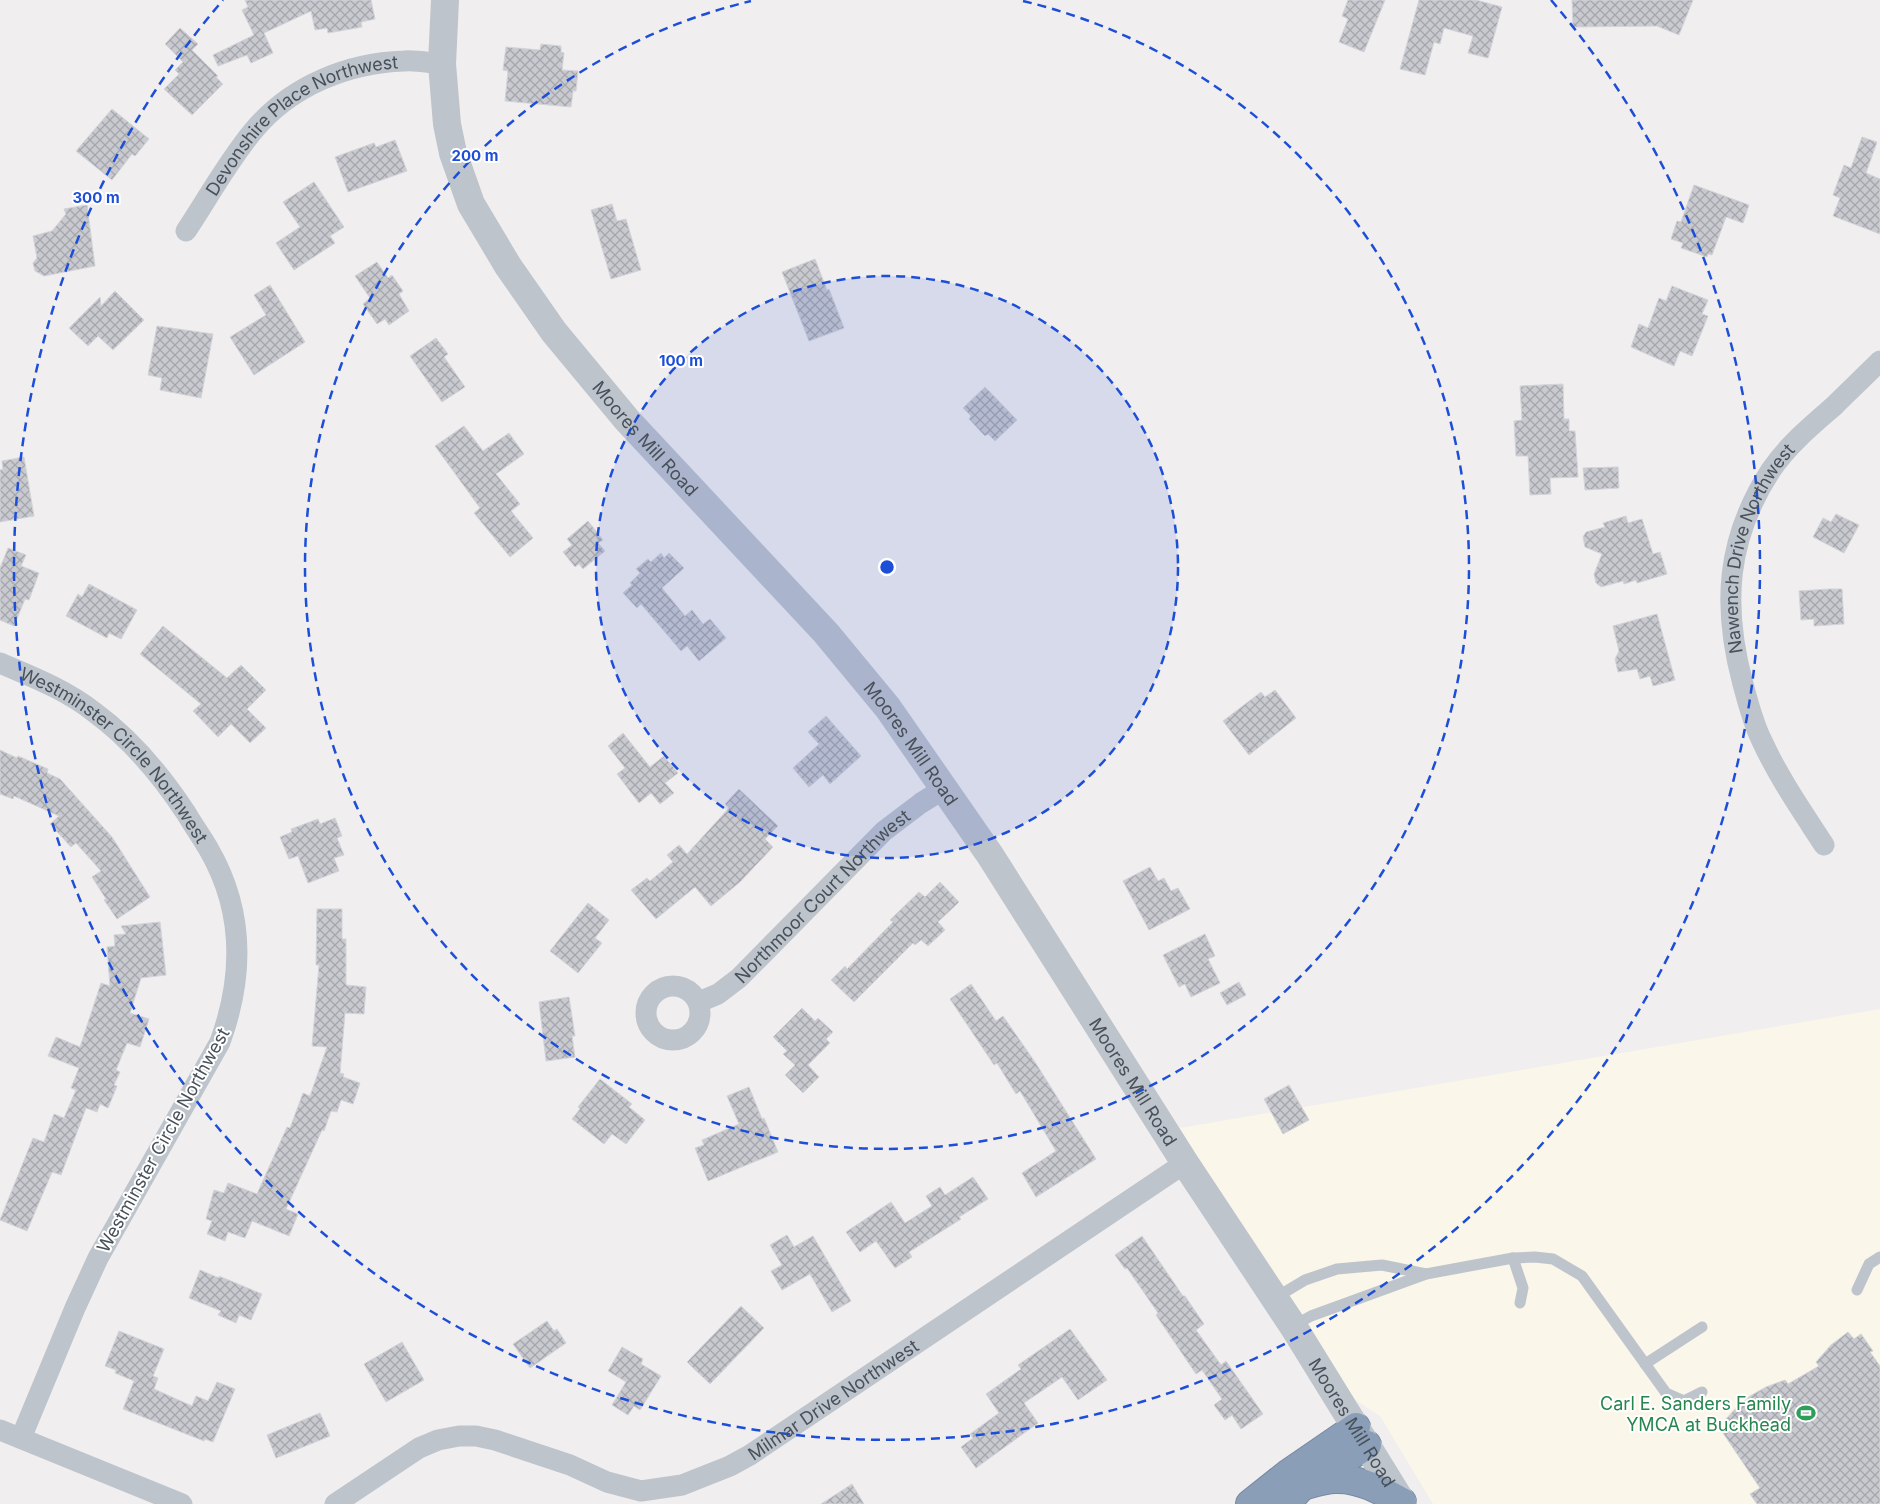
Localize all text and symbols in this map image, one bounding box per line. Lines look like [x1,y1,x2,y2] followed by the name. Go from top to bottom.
[201,51,399,199] street label: Devonshire Place Northwest
[452,146,498,165] text: 200 m
[72,188,120,207] text: 300 m
[659,351,703,370] text: 100 m
[589,377,703,500] street label: Moores Mill Road
[1720,439,1798,655] street label: Nawench Drive Northwest
[878,558,896,576] centre of rings
[17,662,213,847] street label: Westminster Circle Northwest
[860,677,963,809] street label: Moores Mill Road
[730,805,914,987] street label: Northmoor Court Northwest
[1085,1014,1182,1150] street label: Moores Mill Road
[92,1024,234,1256] street label: Westminster Circle Northwest
[744,1335,922,1464] street label: Milmar Drive Northwest
[1305,1354,1400,1490] street label: Moores Mill Road
[1600,1393,1791,1435] place label: Carl E. Sanders Family YMCA at Buckhead
[1795,1402,1817,1424] sports icon: Carl E. Sanders Family YMCA at Buckhead

